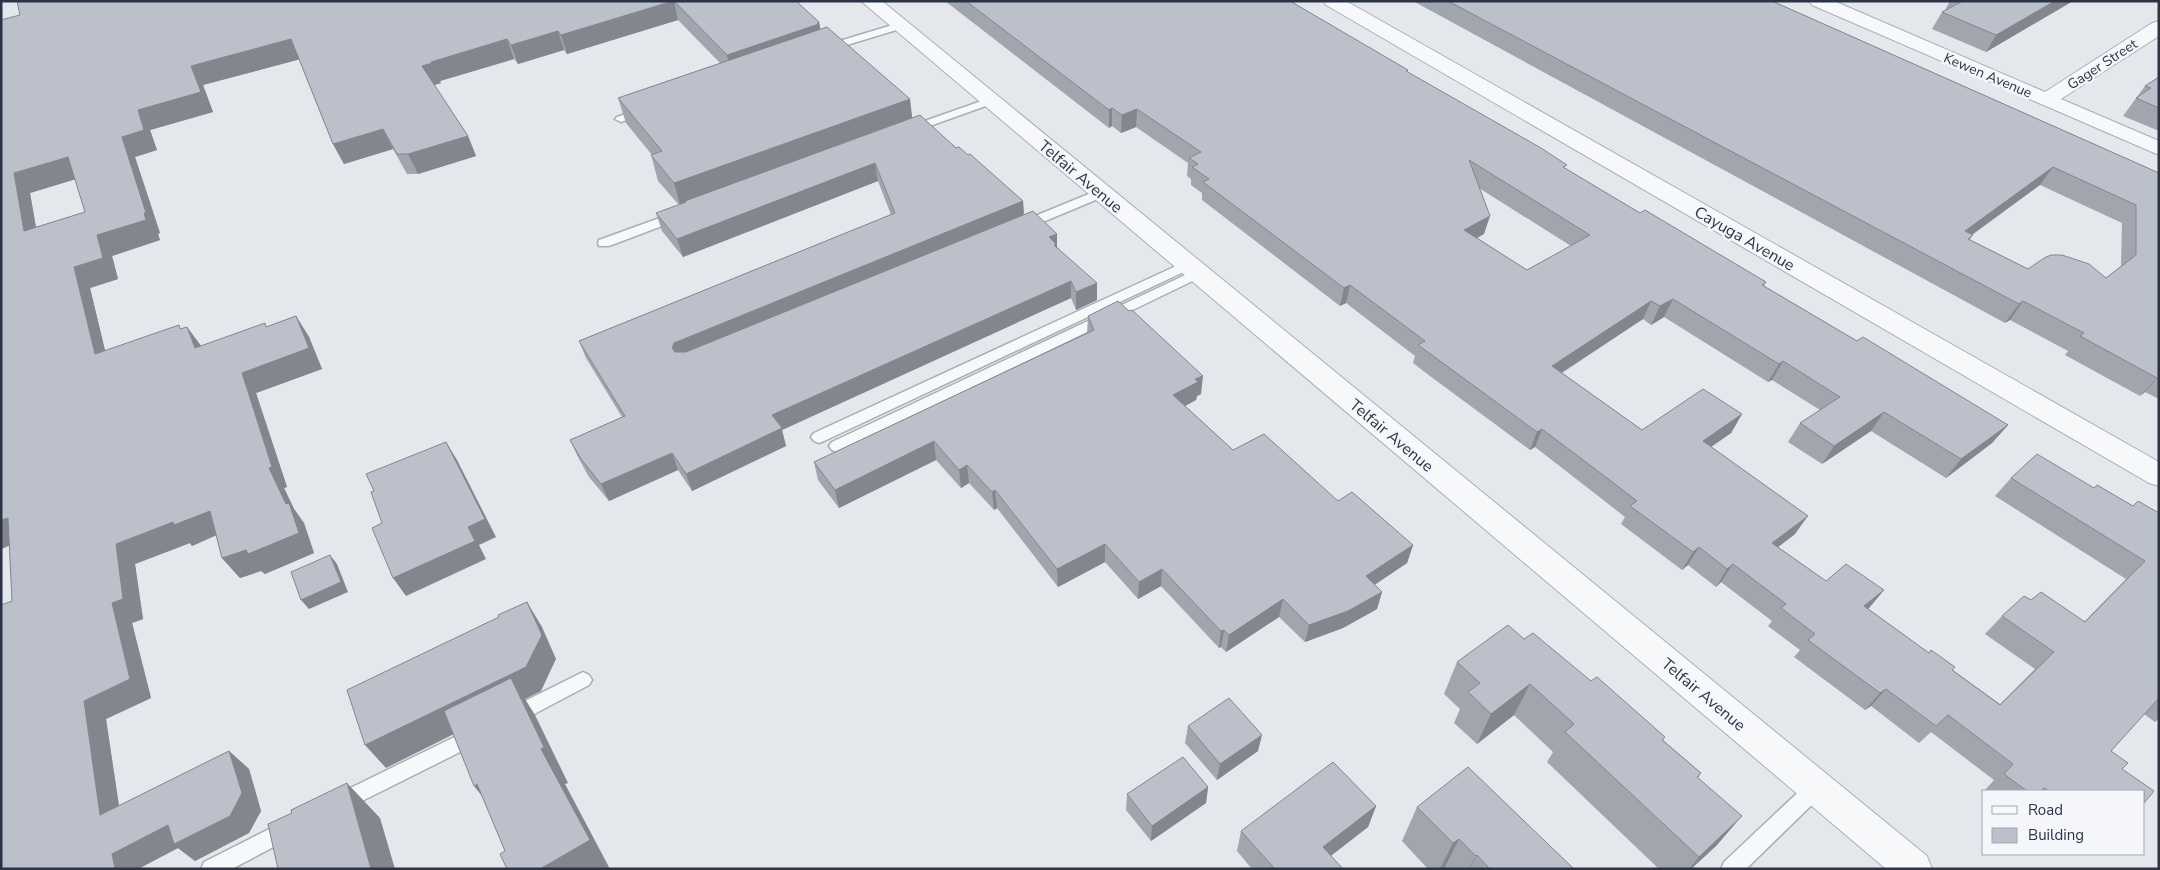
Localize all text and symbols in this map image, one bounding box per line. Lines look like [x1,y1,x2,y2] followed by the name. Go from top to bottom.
[2064,35,2141,94] street label: Gager Street
[1941,48,2035,103] street label: Kewen Avenue
[1034,135,1127,218] street label: Telfair Avenue
[1690,201,1799,277] street label: Cayuga Avenue
[1345,394,1438,477] street label: Telfair Avenue
[1657,653,1750,736] street label: Telfair Avenue
[1982,790,2145,855] legend
[2028,800,2063,820] text: Road
[2028,825,2084,845] text: Building

